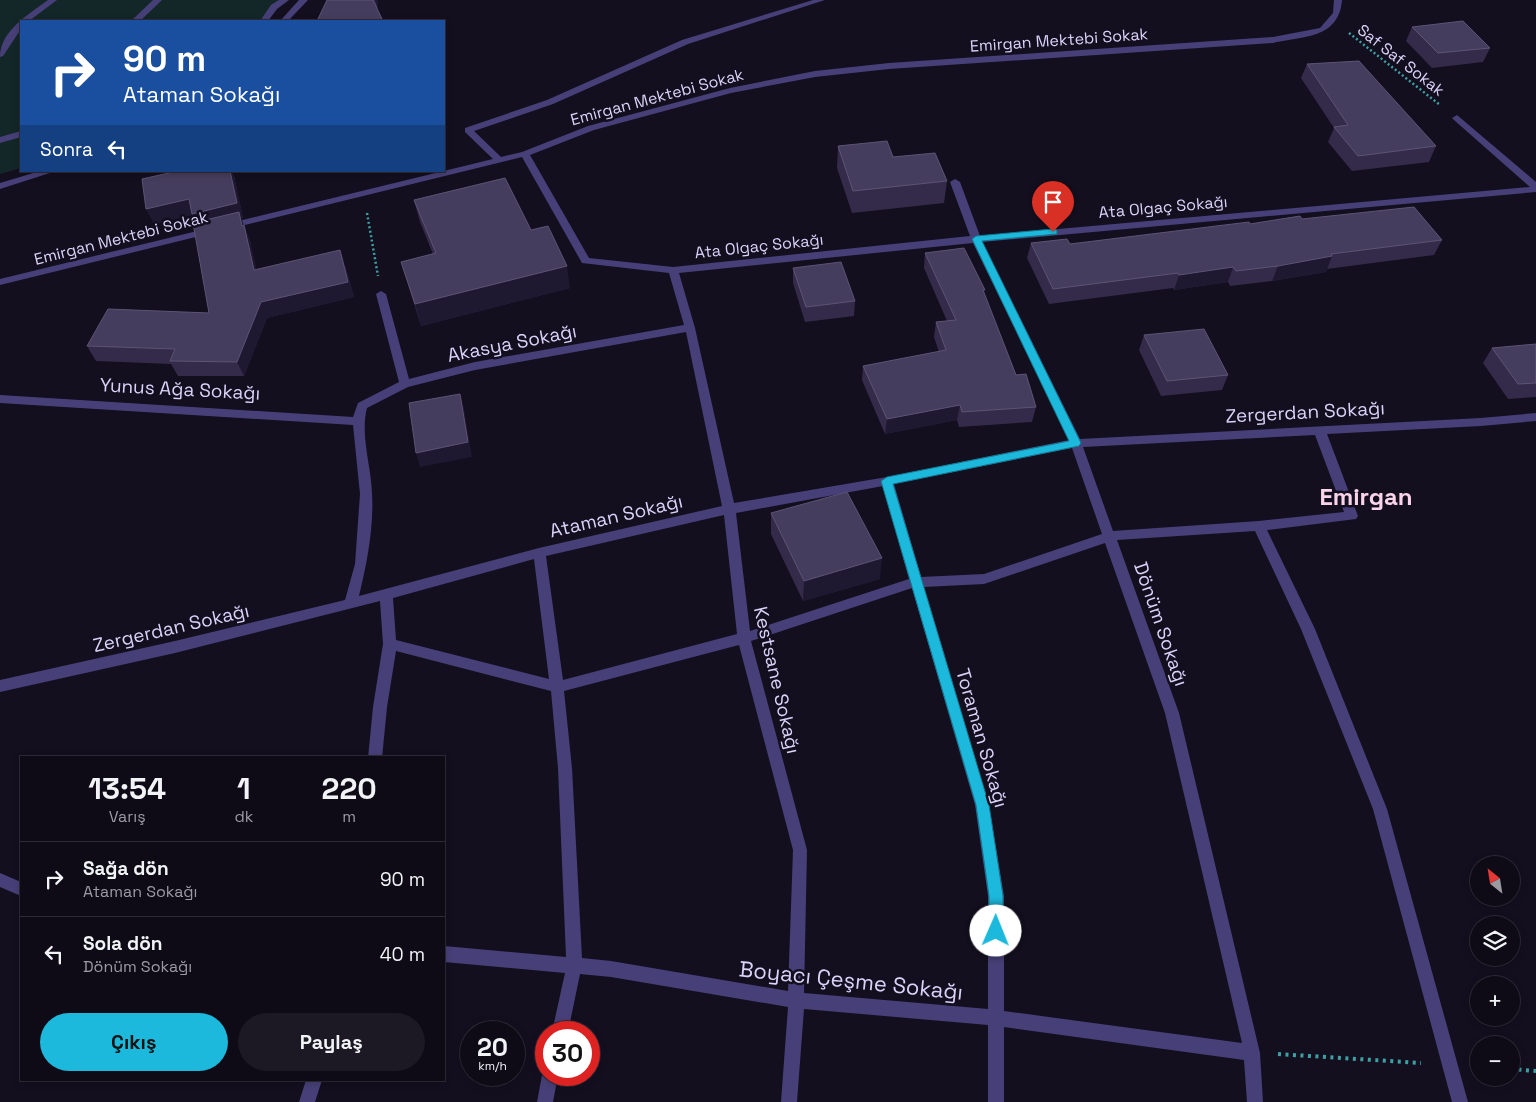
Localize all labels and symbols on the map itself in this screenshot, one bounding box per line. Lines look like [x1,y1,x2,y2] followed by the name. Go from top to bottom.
[1353,19,1449,101] street label: Saf Saf Sokak
[969,23,1149,57] street label: Emirgan Mektebi Sokak
[568,64,746,130] street label: Emirgan Mektebi Sokak
[1032,181,1074,232] pin
[1098,191,1228,223] street label: Ata Olgaç Sokağı
[32,206,211,270] street label: Emirgan Mektebi Sokak
[694,229,824,263] street label: Ata Olgaç Sokağı
[445,318,579,368] street label: Akasya Sokağı
[99,372,261,406] street label: Yunus Ağa Sokağı
[1225,395,1385,429] street label: Zergerdan Sokağı
[1319,481,1413,512] district label: Emirgan
[547,489,685,543] street label: Ataman Sokağı
[1128,559,1194,689] street label: Dönüm Sokağı
[90,598,252,658] street label: Zergerdan Sokağı
[748,604,806,756] street label: Kestsane Sokağı
[950,666,1014,810] street label: Toraman Sokağı
[1470,856,1520,906] north arrow
[969,904,1021,956] position arrow
[738,954,964,1006] street label: Boyacı Çeşme Sokağı
[535,1021,600,1086] speed limit sign: 30

